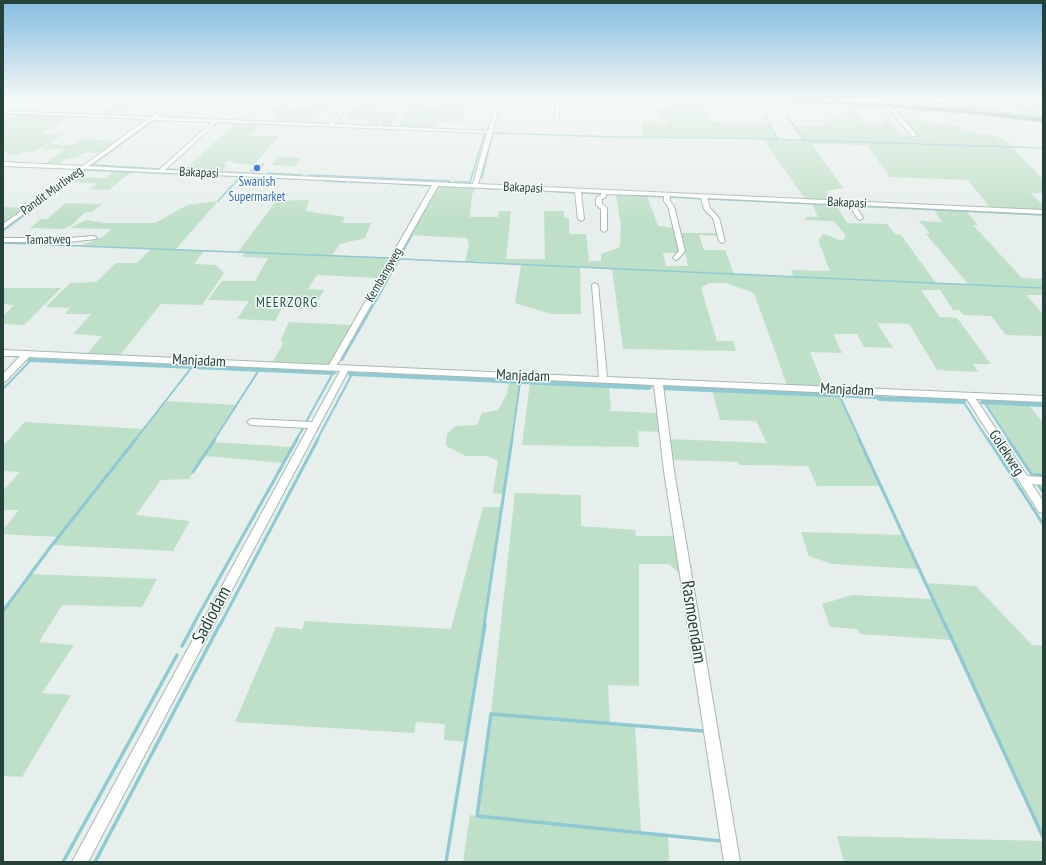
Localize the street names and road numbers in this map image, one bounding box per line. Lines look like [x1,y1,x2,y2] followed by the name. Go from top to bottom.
[18,163,86,219] street label: Pandit Murliweg
[179,164,219,182] street label: Bakapasi
[503,179,543,197] street label: Bakapasi
[827,194,867,212] street label: Bakapasi
[25,232,71,248] street label: Tamatweg
[362,245,406,305] street label: Kembangweg
[172,351,226,371] street label: Manjadam
[496,366,550,386] street label: Manjadam
[820,380,874,400] street label: Manjadam
[985,427,1027,479] street label: Golekweg
[676,579,710,665] street label: Rasmoendam
[188,583,236,647] street label: Sadiodam

